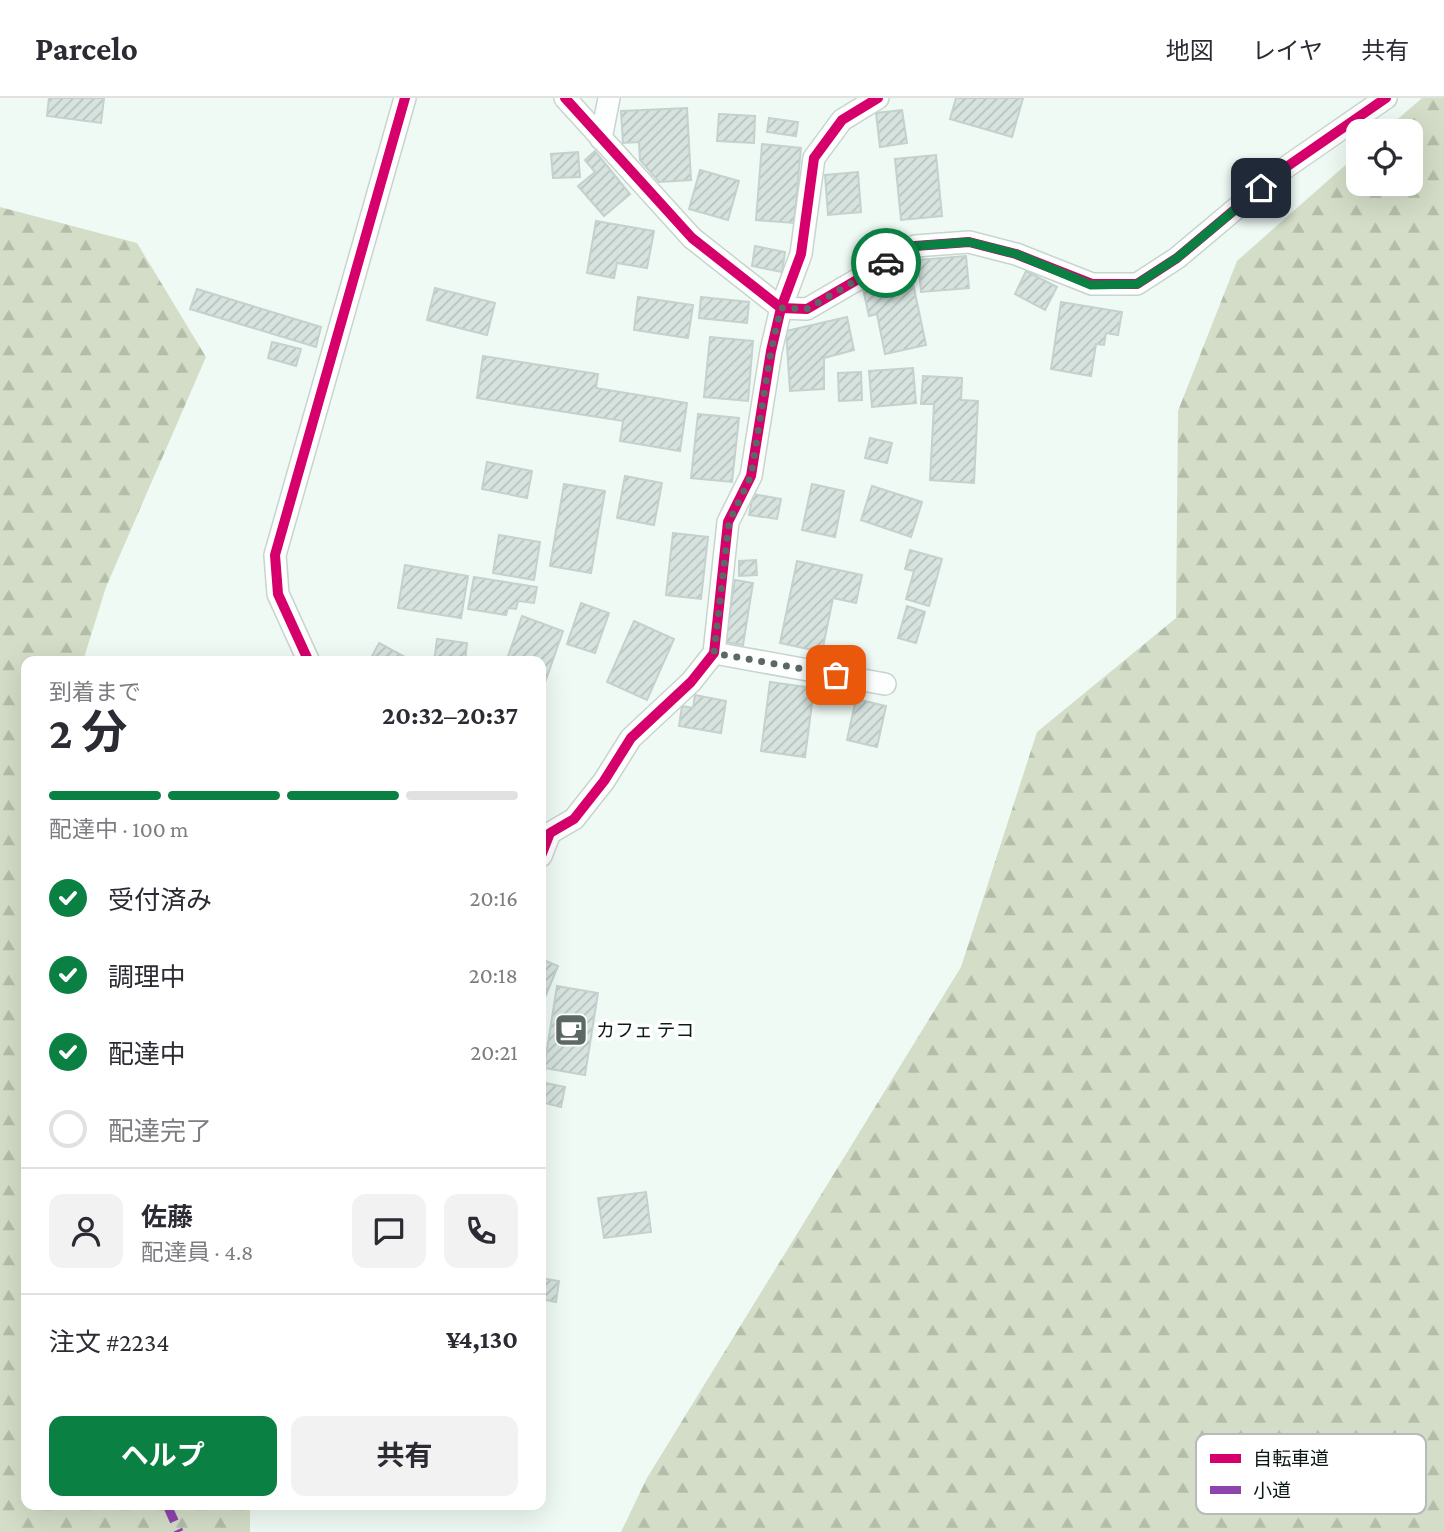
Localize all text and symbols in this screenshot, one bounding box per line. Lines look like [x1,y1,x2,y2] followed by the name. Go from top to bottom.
[35,30,138,67] text: Parcelo
[1166,37,1214,64] text: 地図
[1252,37,1323,64] text: レイヤ
[1361,37,1409,64] text: 共有
[1346,119,1423,196] map controls
[1346,119,1423,196] button: locate
[1231,158,1291,218] pin
[1242,169,1280,207] icon: home
[851,228,921,298] courier
[867,244,905,282] icon: car
[806,645,866,705] pin
[817,656,855,694] icon: bag
[49,679,141,705] text: 到着まで
[382,701,518,730] text: 20:32–20:37
[49,707,127,758] text: 2 分
[49,816,189,842] text: 配達中 · 100 m
[49,879,87,917] icon: check
[469,885,518,911] text: 20:16
[108,886,212,915] text: 受付済み
[49,956,87,994] icon: check
[469,962,518,988] text: 20:18
[108,963,186,992] text: 調理中
[552,1011,590,1049] cafe icon: カフェ テコ
[596,1020,695,1041] place label: カフェ テコ
[49,1033,87,1071] icon: check
[470,1039,518,1065] text: 20:21
[108,1040,186,1069] text: 配達中
[108,1117,212,1146] text: 配達完了
[49,1194,123,1268] button: person
[352,1194,426,1268] button: chat
[444,1194,518,1268] button: phone
[141,1203,193,1232] text: 佐藤
[141,1239,253,1265] text: 配達員 · 4.8
[446,1325,518,1354] text: ¥4,130
[49,1328,170,1357] text: 注文 #2234
[49,1416,277,1496] button: ヘルプ
[291,1416,518,1496] button: 共有
[1196,1434,1426,1514] legend
[1253,1448,1329,1469] text: 自転車道
[1253,1480,1291,1501] text: 小道

